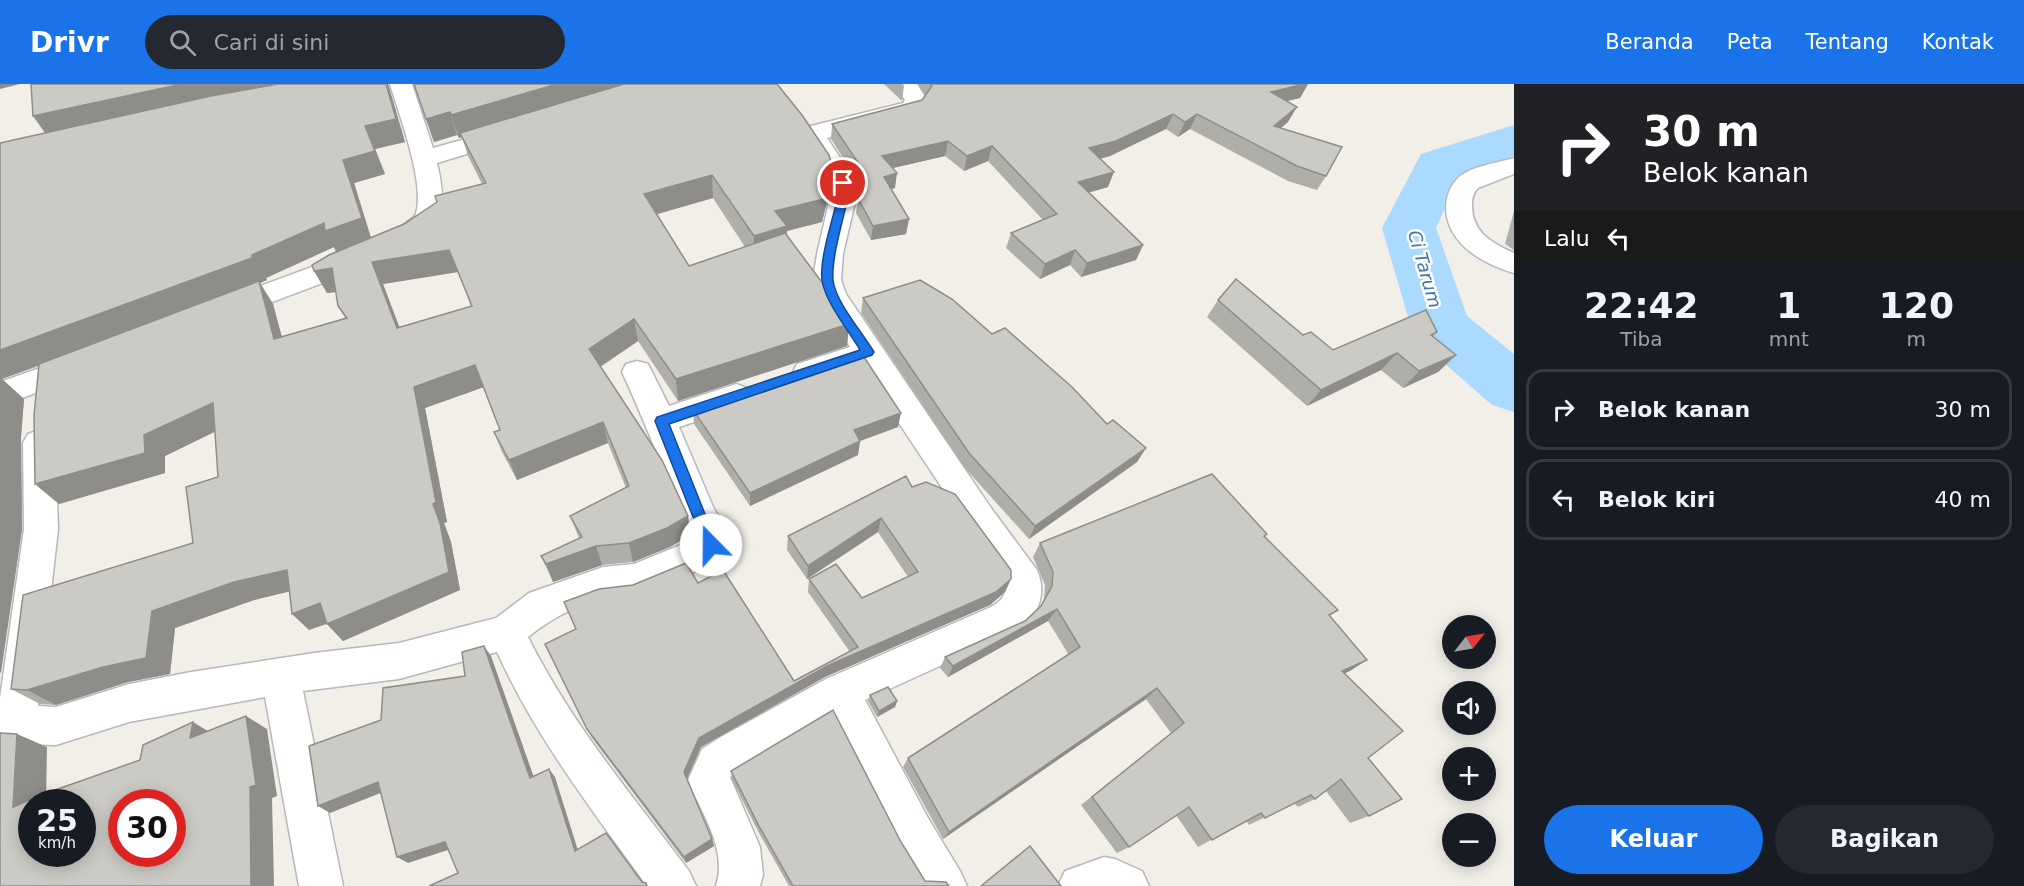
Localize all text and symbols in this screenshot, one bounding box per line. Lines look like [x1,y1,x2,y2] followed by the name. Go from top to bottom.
[145,15,565,69] search box
[30,26,109,59] text: Drivr
[166,26,199,59] icon: search
[214,30,329,55] text: Cari di sini
[1605,30,1694,54] text: Beranda
[1727,30,1773,54] text: Peta
[1806,30,1889,54] text: Tentang
[1922,30,1994,54] text: Kontak
[1643,107,1760,156] text: 30 m
[1544,108,1622,186] icon: right
[817,157,868,208] pin
[1643,157,1809,188] text: Belok kanan
[826,166,859,199] icon: arrive
[1602,222,1635,255] icon: left
[1544,226,1590,251] text: Lalu
[1404,228,1446,310] water label: Ci Tarum
[1584,285,1699,326] text: 22:42
[1776,285,1801,326] text: 1
[1879,285,1954,326] text: 120
[1620,327,1662,351] text: Tiba
[1769,327,1809,351] text: mnt
[1907,327,1926,351] text: m
[1547,393,1580,426] icon: right
[1598,397,1750,422] text: Belok kanan
[1935,397,1991,422] text: 30 m
[1547,483,1580,516] icon: left
[1598,487,1715,512] text: Belok kiri
[1935,487,1991,512] text: 40 m
[679,513,743,577] position arrow
[1442,615,1496,669] north arrow
[1442,615,1496,867] map controls
[1442,681,1496,735] button: sound
[1442,747,1496,801] button: +
[108,789,186,867] speed limit sign: 30
[36,803,78,838] text: 25
[1544,805,1763,874] button: Keluar
[1775,805,1994,874] button: Bagikan
[1442,813,1496,867] button: −
[38,834,76,852] text: km/h

